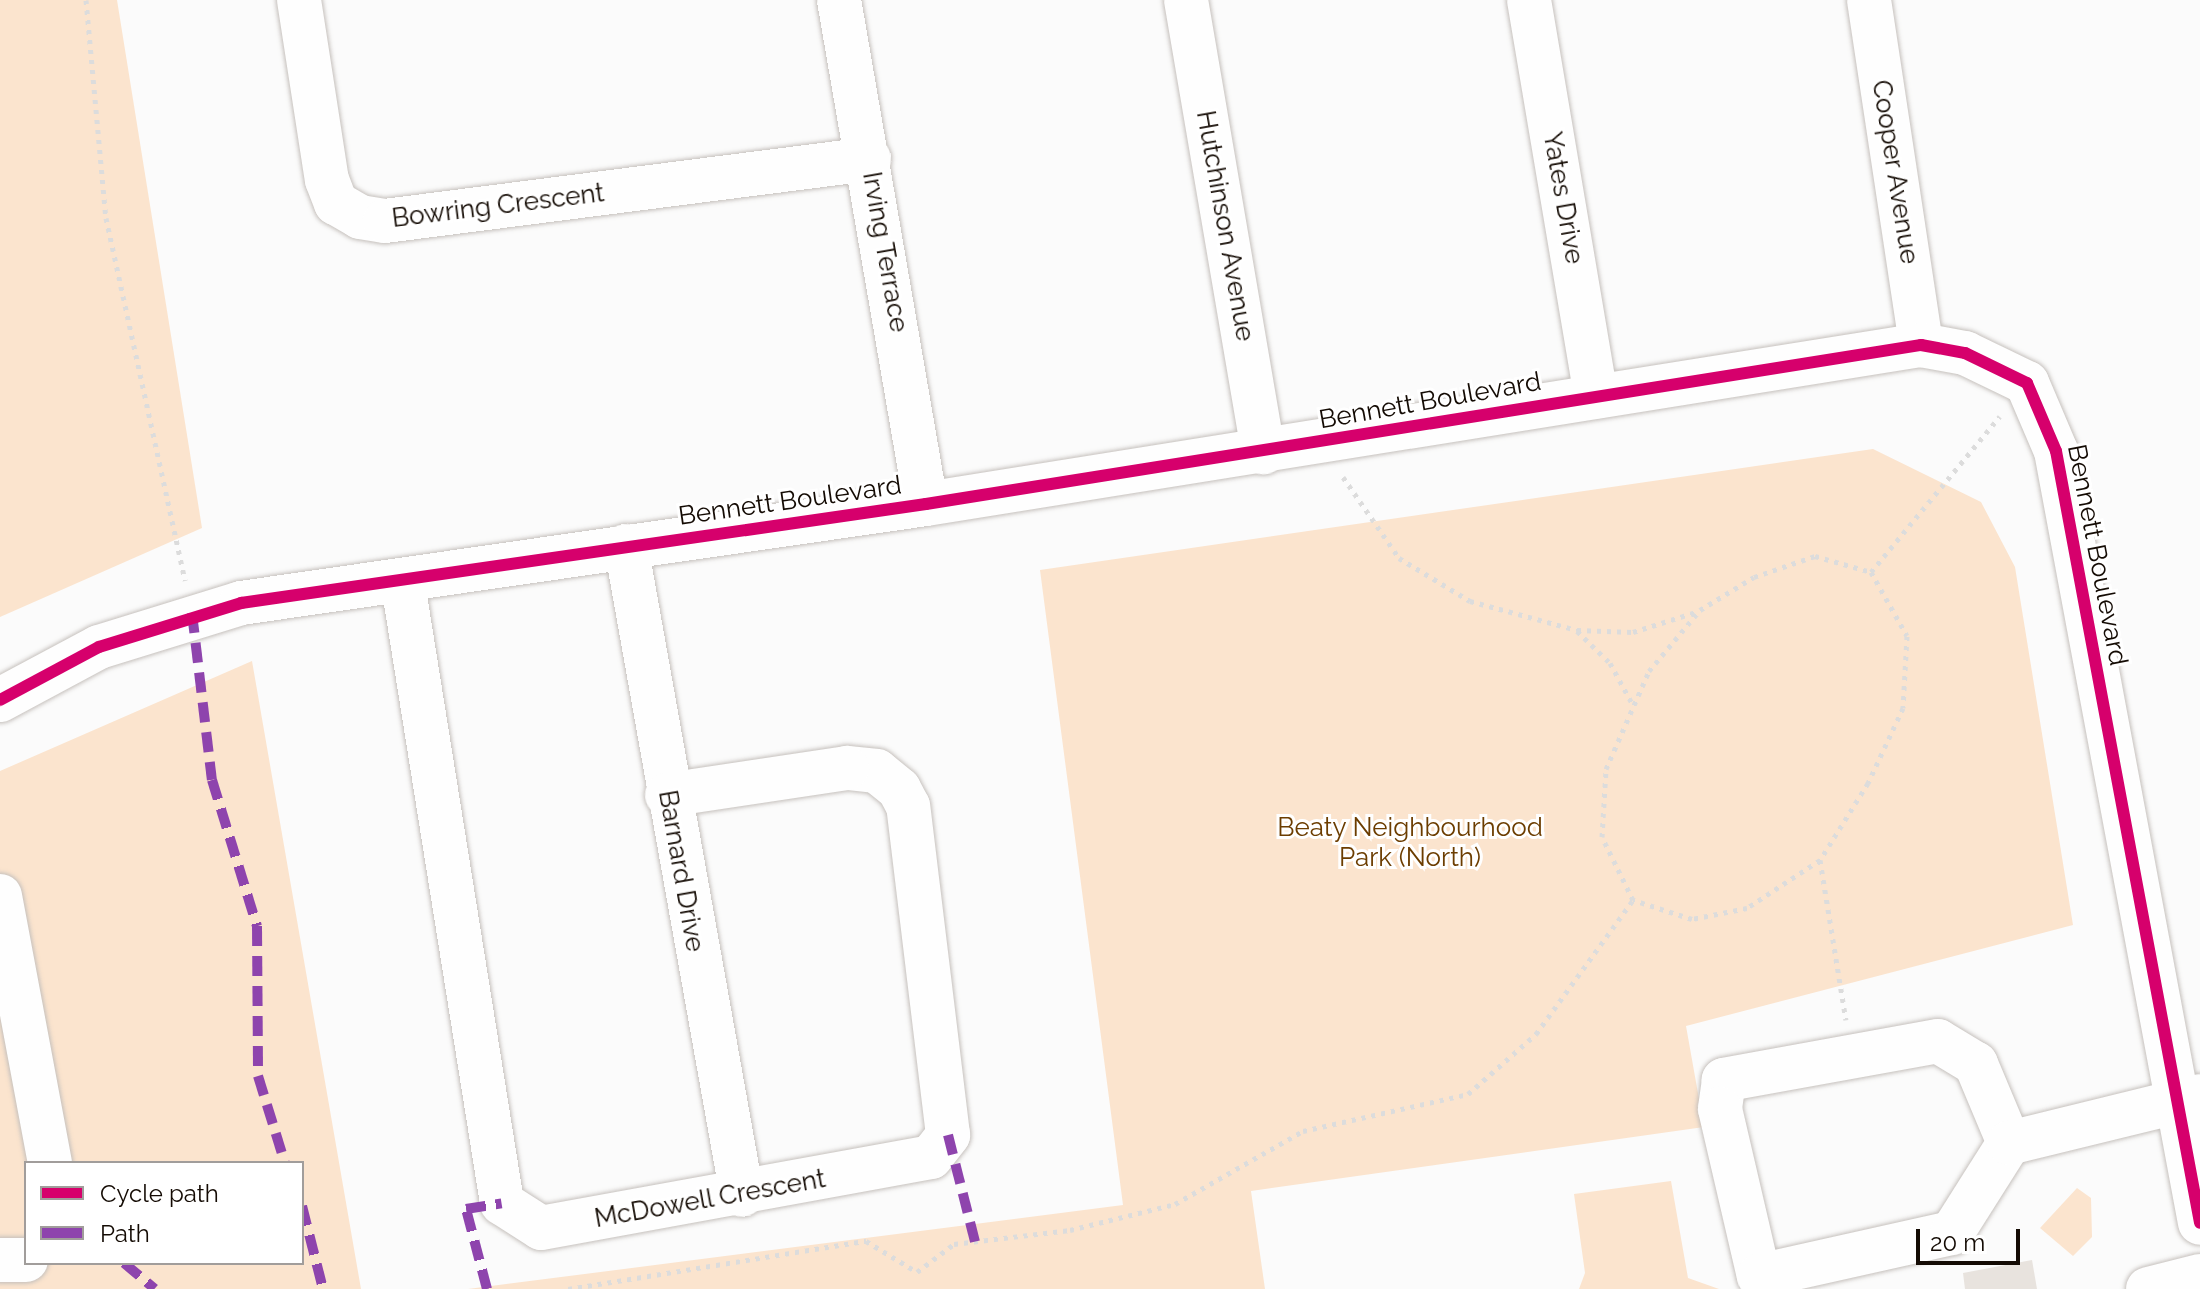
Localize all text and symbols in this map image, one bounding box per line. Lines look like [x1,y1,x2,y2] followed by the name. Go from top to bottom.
[1865,77,1925,267] street label: Cooper Avenue
[1189,108,1261,344] street label: Hutchinson Avenue
[1536,129,1590,267] street label: Yates Drive
[855,169,915,335] street label: Irving Terrace
[390,178,606,234] street label: Bowring Crescent
[1317,366,1543,436] street label: Bennett Boulevard
[2060,442,2134,668] street label: Bennett Boulevard
[676,470,904,532] street label: Bennett Boulevard
[651,788,711,954] street label: Barnard Drive
[1277,812,1543,874] park label: Beaty Neighbourhood Park (North)
[24,1161,304,1265] legend
[592,1163,828,1235] street label: McDowell Crescent
[100,1179,219,1208] text: Cycle path
[1920,1213,2024,1263] scale bar
[100,1219,150,1248] text: Path
[1930,1228,1985,1257] text: 20 m

